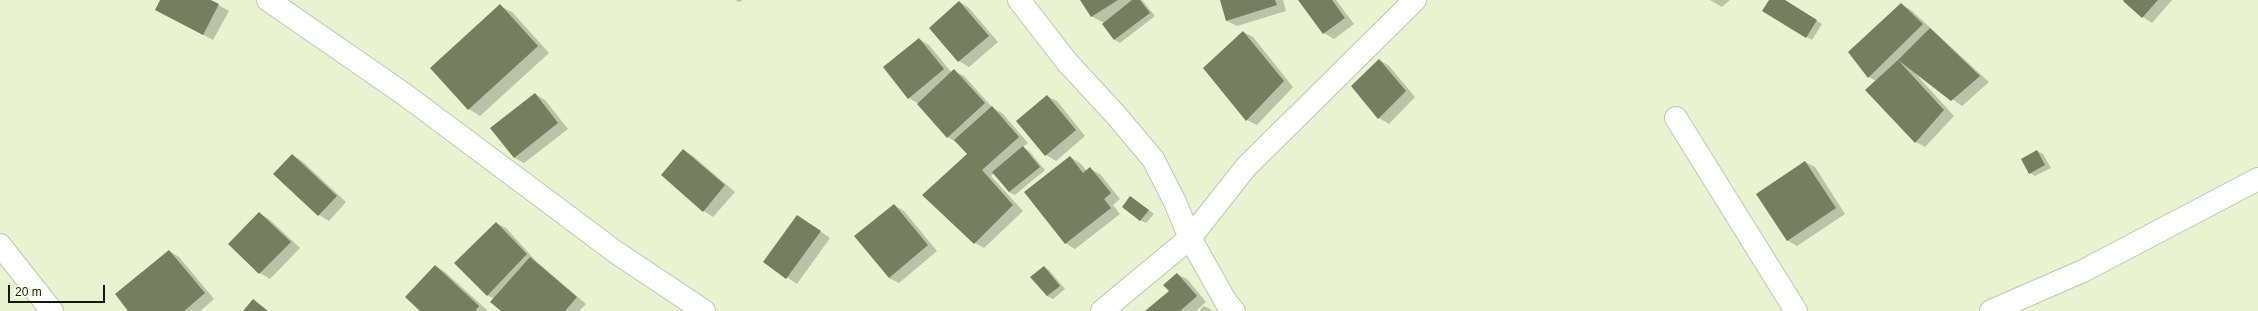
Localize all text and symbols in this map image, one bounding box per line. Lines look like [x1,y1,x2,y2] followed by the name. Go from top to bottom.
[10,277,107,303] scale bar
[15,285,42,299] text: 20 m

